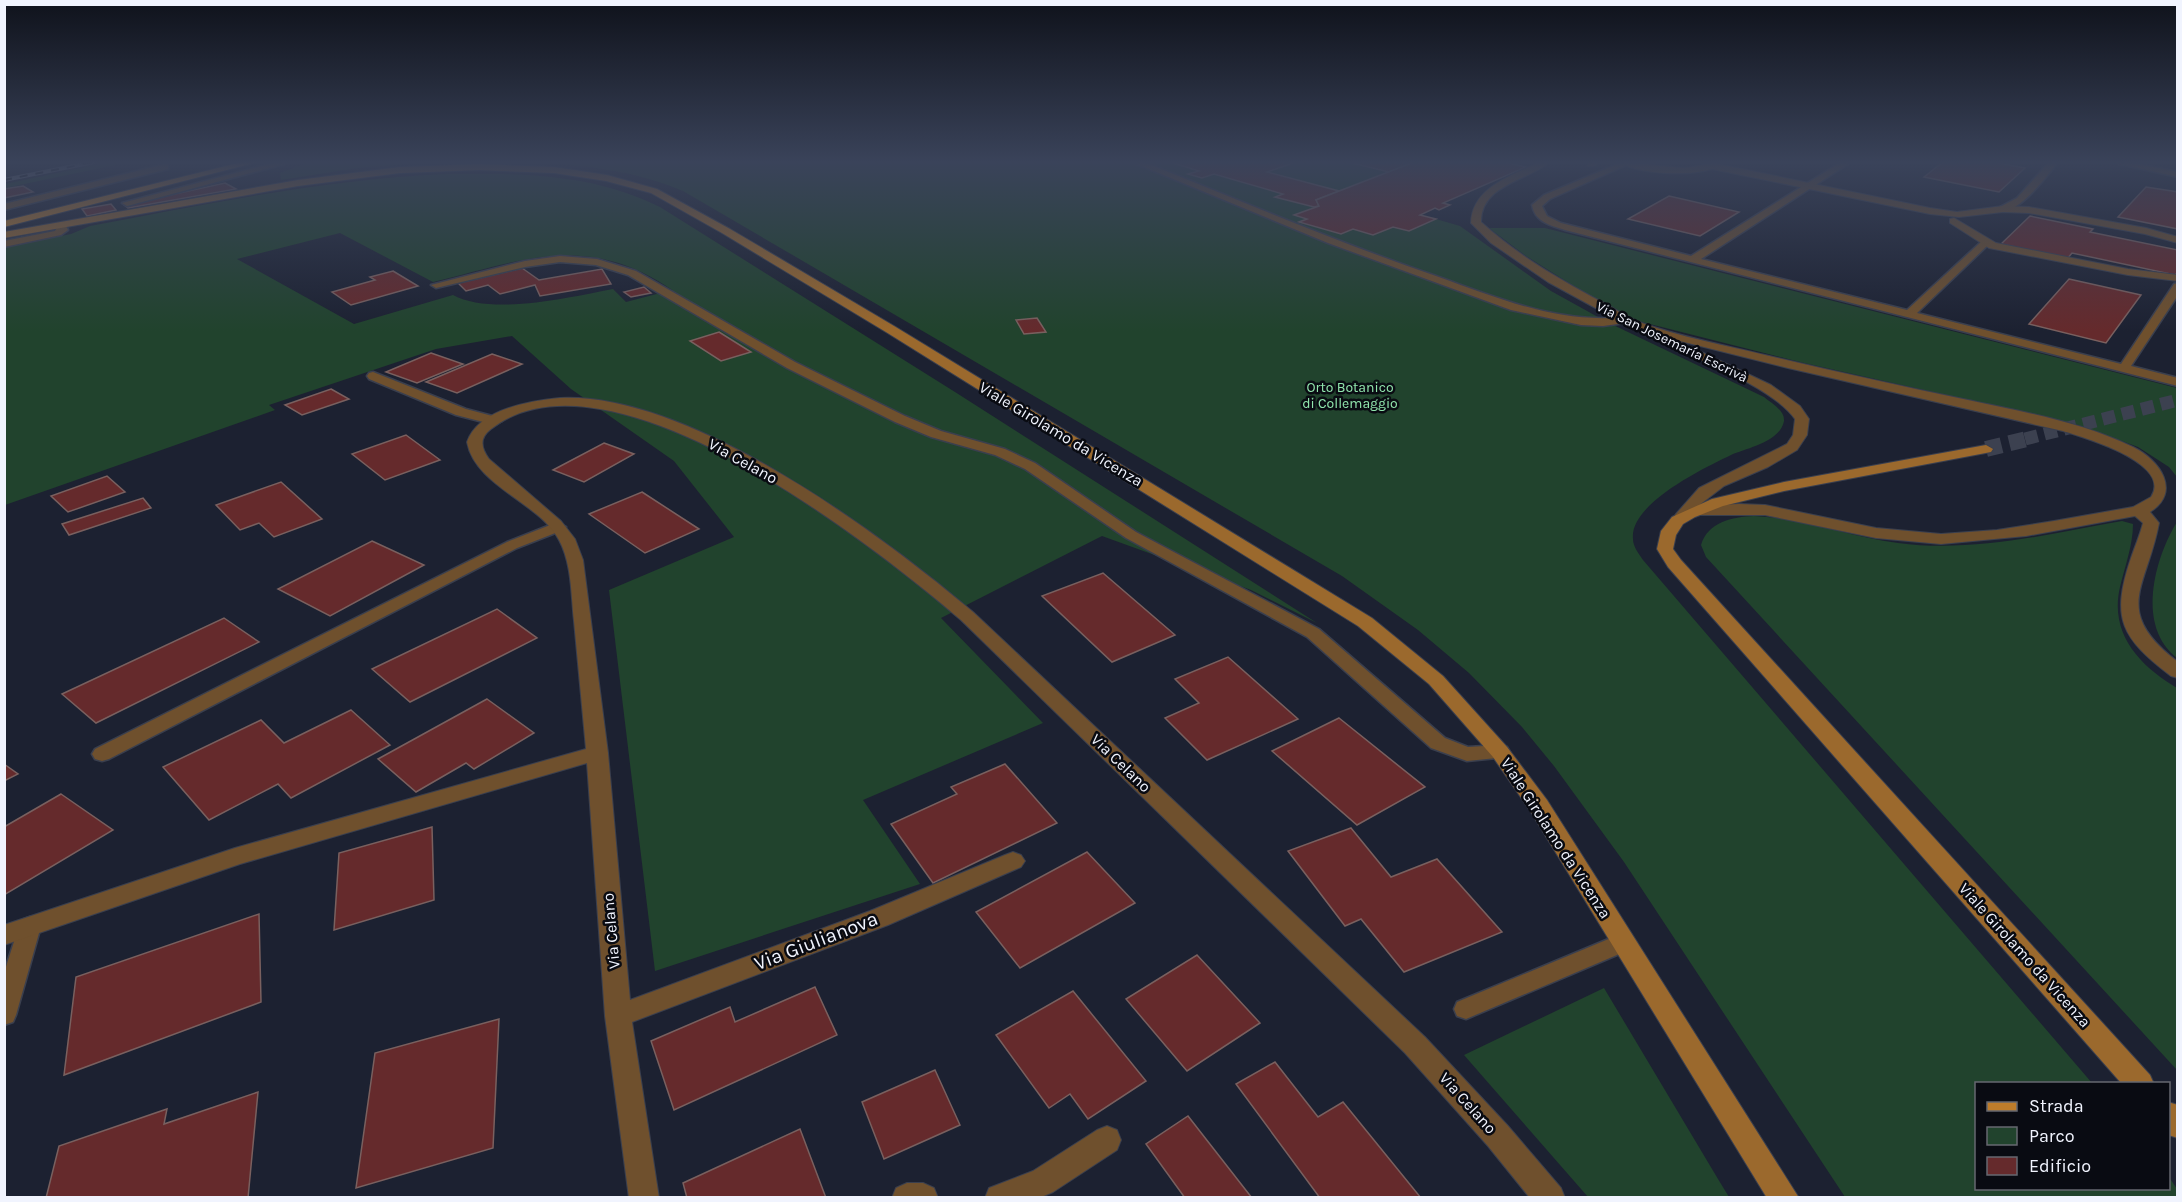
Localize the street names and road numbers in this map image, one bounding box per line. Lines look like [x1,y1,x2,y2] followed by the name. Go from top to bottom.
[1594,298,1750,386] street label: Via San Josemaría Escrivà
[976,377,1146,491] street label: Viale Girolamo da Vicenza
[705,434,781,488] street label: Via Celano
[1087,730,1155,796] street label: Via Celano
[1497,754,1615,922] street label: Viale Girolamo da Vicenza
[1955,879,2095,1031] street label: Viale Girolamo da Vicenza
[598,892,624,970] street label: Via Celano
[751,907,881,975] street label: Via Giulianova
[1435,1068,1501,1138] street label: Via Celano

